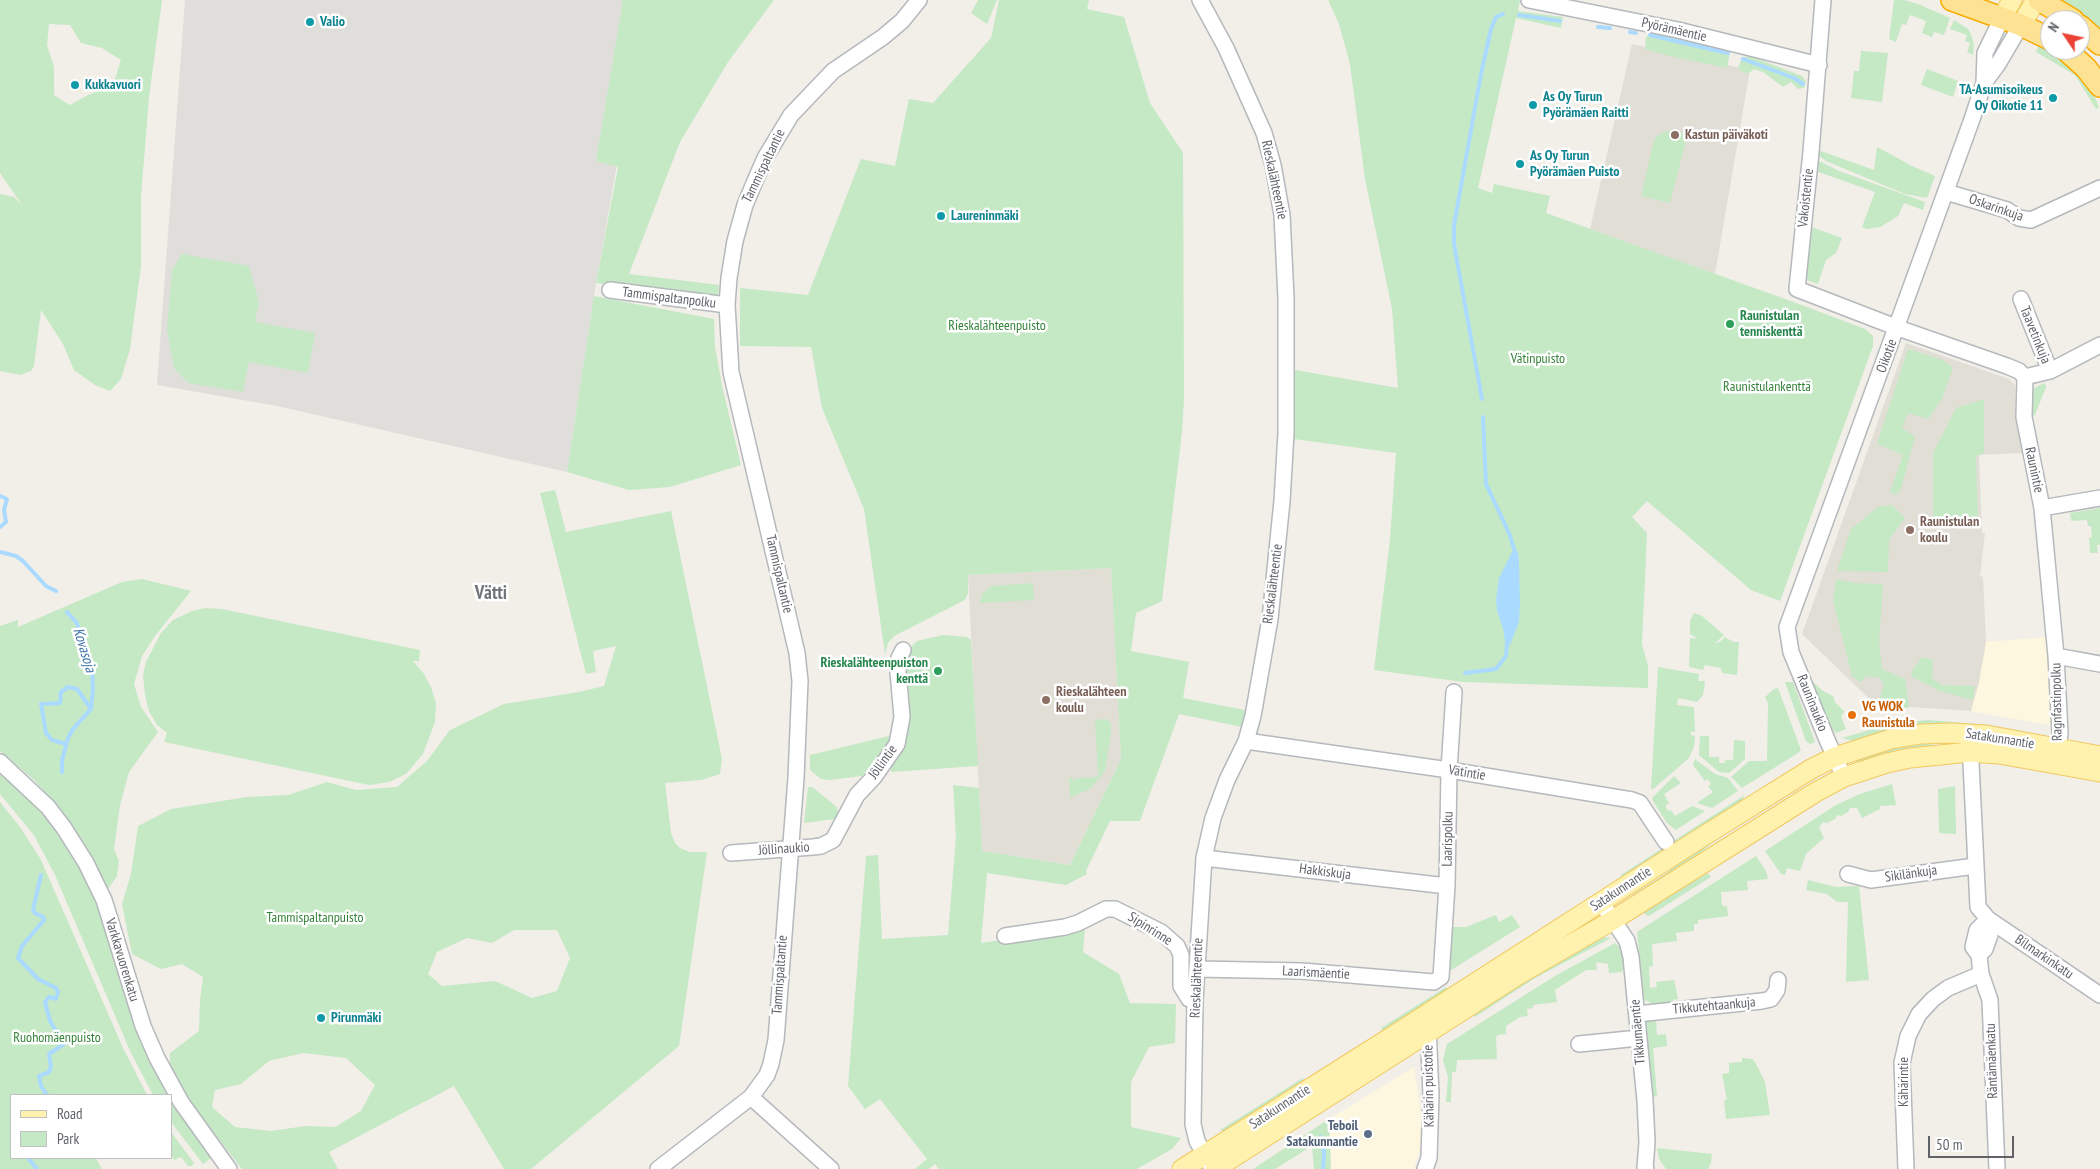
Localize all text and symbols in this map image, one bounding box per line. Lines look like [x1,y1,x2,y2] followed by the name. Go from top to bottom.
[2040,10,2090,60] north arrow
[320,14,345,30] place label: Valio
[1640,14,1708,46] street label: Pyörämäentie
[304,16,316,28] marker: Valio
[2044,19,2063,35] text: N
[85,77,141,93] place label: Kukkavuori
[69,79,81,91] marker: Kukkavuori
[1959,82,2043,114] place label: TA-Asumisoikeus Oy Oikotie 11
[1543,89,1629,121] place label: As Oy Turun Pyörämäen Raitti
[2047,92,2059,104] marker: TA-Asumisoikeus Oy Oikotie 11
[1527,99,1539,111] marker: As Oy Turun Pyörämäen Raitti
[739,126,789,206] street label: Tammispaltantie
[1685,127,1768,143] place label: Kastun päiväkoti
[1669,129,1681,141] marker: Kastun päiväkoti
[1257,139,1291,221] street label: Rieskalähteentie
[1530,148,1619,180] place label: As Oy Turun Pyörämäen Puisto
[1514,158,1526,170] marker: As Oy Turun Pyörämäen Puisto
[1795,168,1817,228] street label: Vakoistentie
[1967,191,2025,225] street label: Oskarinkuja
[951,208,1019,224] place label: Laureninmäki
[935,210,947,222] marker: Laureninmäki
[621,284,717,312] street label: Tammispaltanpolku
[2016,304,2054,366] street label: Taavetinkuja
[1740,308,1802,341] place label: Raunistulan tenniskenttä
[948,318,1046,334] park label: Rieskalähteenpuisto
[1724,318,1736,330] marker: Raunistulan tenniskenttä
[1873,337,1901,375] street label: Oikotie
[1511,351,1565,367] park label: Vätinpuisto
[1723,379,1811,395] park label: Raunistulankenttä
[2021,446,2047,494] street label: Raunintie
[1920,514,1979,546] place label: Raunistulan koulu
[1904,524,1916,536] marker: Raunistulan koulu
[762,533,796,615] street label: Tammispaltantie
[1260,543,1286,625] street label: Rieskalähteentie
[475,583,507,605] district label: Vätti
[69,626,99,674] water label: Kovasoja
[820,655,928,688] place label: Rieskalähteenpuiston kenttä
[2048,663,2066,741] street label: Ragnfastinpolku
[932,665,944,677] marker: Rieskalähteenpuiston kenttä
[1793,672,1831,734] street label: Rauninaukio
[1056,684,1126,716] place label: Rieskalähteen koulu
[1040,694,1052,706] marker: Rieskalähteen koulu
[1862,699,1915,732] place label: VG WOK Raunistula
[1846,709,1858,721] marker: VG WOK Raunistula
[1964,725,2036,753] street label: Satakunnantie
[865,742,901,782] street label: Jöllintie
[1447,762,1487,784] street label: Vätintie
[1439,811,1457,867] street label: Laarispolku
[758,839,810,859] street label: Jöllinaukio
[1298,861,1352,883] street label: Hakkiskuja
[1884,862,1938,886] street label: Sikilänkuja
[1587,863,1655,915] street label: Satakunnantie
[1125,909,1175,949] street label: Sipinrinne
[267,910,363,926] park label: Tammispaltanpuisto
[101,916,143,1004] street label: Varkkavuorenkatu
[2012,931,2076,983] street label: Bilmarkinkatu
[769,935,791,1015] street label: Tammispaltantie
[1187,938,1207,1018] street label: Rieskalähteentie
[1282,963,1350,983] street label: Laarismäentie
[1672,994,1756,1018] street label: Tikkutehtaankuja
[1627,999,1649,1065] street label: Tikkumäentie
[331,1010,381,1026] place label: Pirunmäki
[315,1012,327,1024] marker: Pirunmäki
[1982,1023,2002,1099] street label: Räntämäenkatu
[13,1030,101,1046] park label: Ruohomäenpuisto
[1420,1045,1438,1127] street label: Kähärin puistotie
[1896,1057,1912,1107] street label: Kähärintie
[1246,1081,1314,1133] street label: Satakunnantie
[10,1094,172,1159] legend
[57,1104,83,1123] text: Road
[1286,1118,1358,1150] place label: Teboil Satakunnantie
[1930,1126,2016,1158] scale bar
[1362,1128,1374,1140] marker: Teboil Satakunnantie
[57,1129,79,1148] text: Park
[1936,1135,1962,1154] text: 50 m

